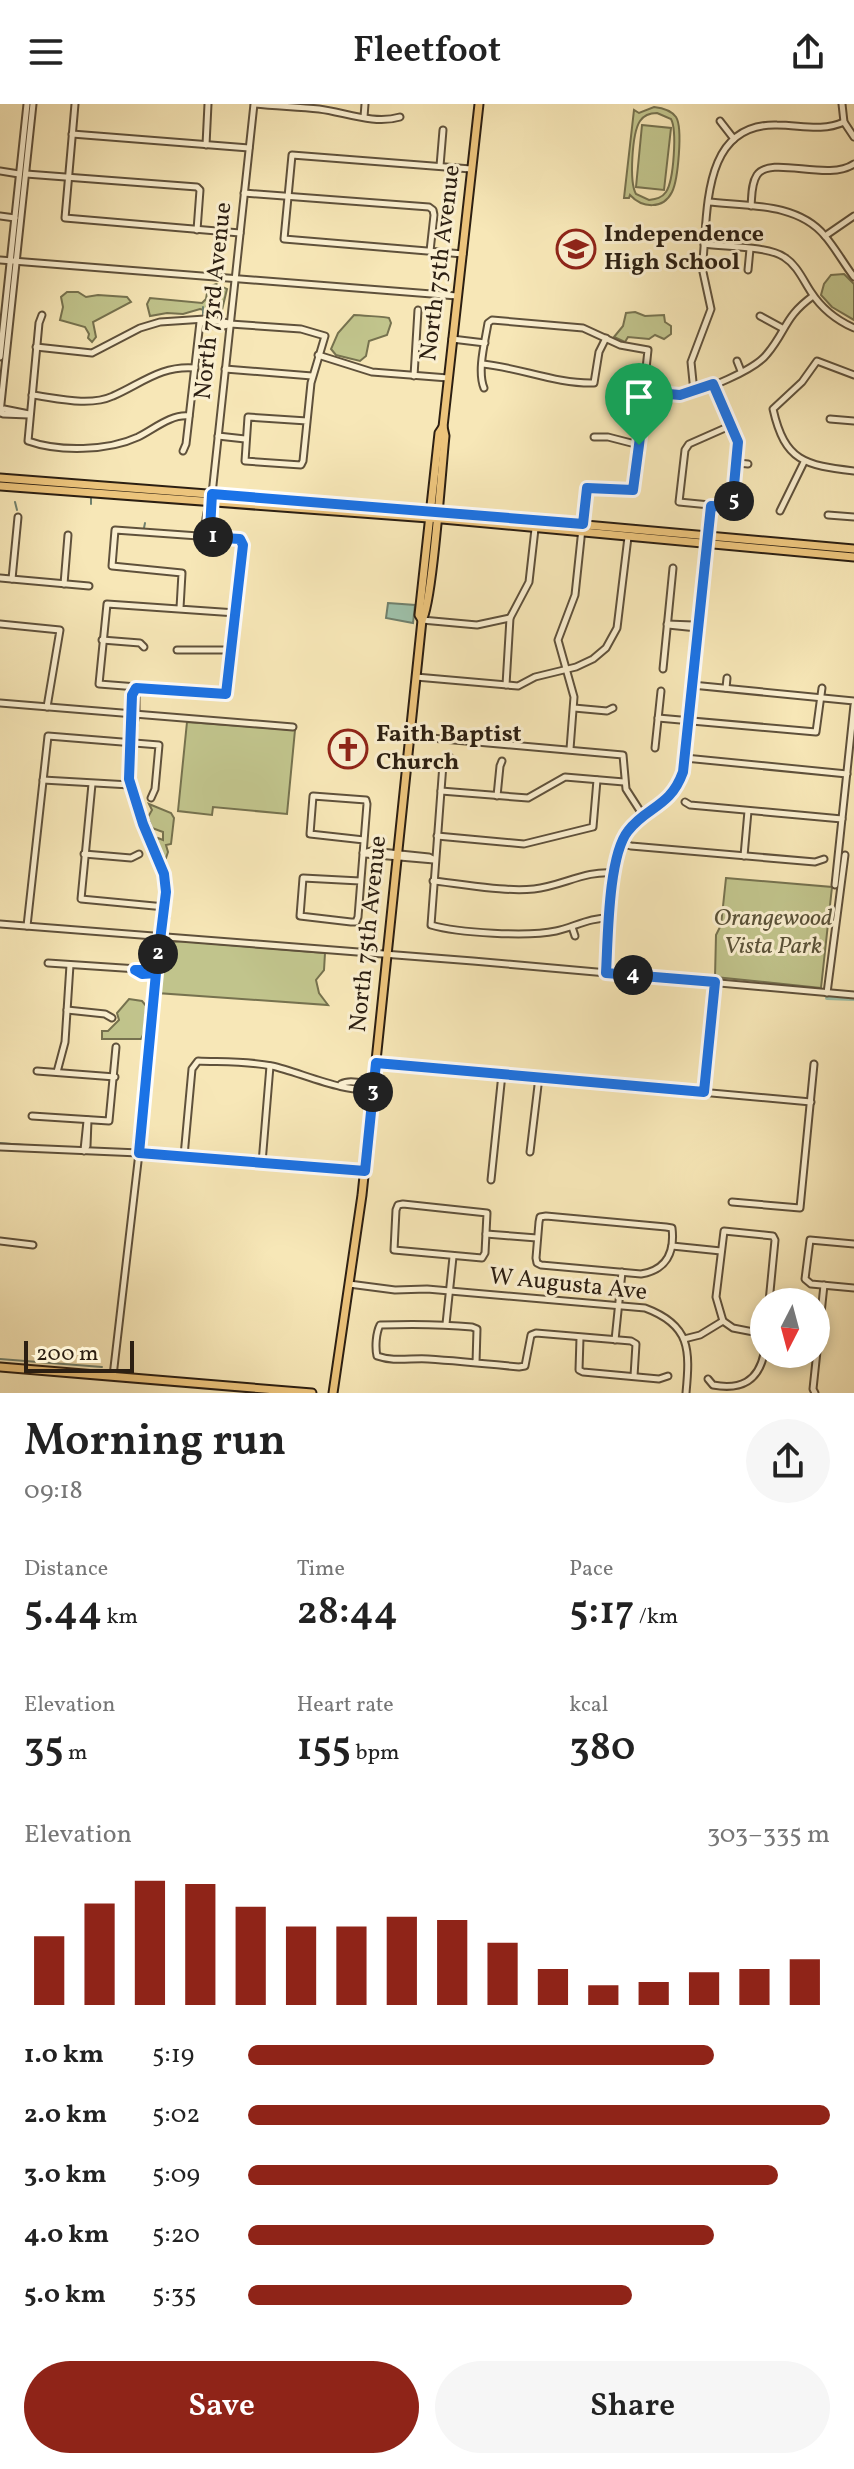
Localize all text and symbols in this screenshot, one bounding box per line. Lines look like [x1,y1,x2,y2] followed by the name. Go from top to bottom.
[353,27,501,77] text: Fleetfoot
[24,30,68,74] icon: menu
[786,30,830,74] icon: share
[412,163,470,363] street label: North 75th Avenue
[187,201,241,401] street label: North 73rd Avenue
[604,218,764,280] place label: Independence High School
[555,228,597,270] school or university icon: Independence High School
[605,363,673,445] pin
[617,375,661,419] icon: arrive
[714,481,754,521] pin: 5
[729,485,739,516] text: 5
[193,517,233,557] pin: 1
[209,521,217,552] text: 1
[376,718,522,780] place label: Faith Baptist Church
[327,728,369,770] church icon: Faith Baptist Church
[342,834,396,1034] street label: North 75th Avenue
[713,902,833,964] park label: Orangewood Vista Park
[138,934,178,974] pin: 2
[152,938,164,969] text: 2
[613,955,653,995] pin: 4
[626,959,640,990] text: 4
[353,1072,393,1112] pin: 3
[367,1076,379,1107] text: 3
[487,1260,649,1310] street label: W Augusta Ave
[750,1288,830,1368] north arrow
[750,1288,830,1368] map controls
[24,1337,134,1373] scale bar
[36,1339,98,1370] text: 200 m
[24,1412,286,1473] text: Morning run
[746,1419,830,1503] button: share
[24,1473,83,1509] text: 09:18
[24,1554,108,1585] text: Distance
[297,1554,345,1585] text: Time
[569,1554,613,1585] text: Pace
[24,1585,102,1641] text: 5.44
[297,1585,398,1641] text: 28:44
[569,1585,634,1641] text: 5:17
[102,1602,138,1633] text: km
[634,1602,678,1633] text: /km
[24,1690,115,1721] text: Elevation
[297,1690,394,1721] text: Heart rate
[569,1690,608,1721] text: kcal
[24,1721,64,1777] text: 35
[297,1721,351,1777] text: 155
[569,1721,635,1777] text: 380
[64,1738,88,1769] text: m
[351,1738,400,1769] text: bpm
[24,1817,132,1853] text: Elevation
[707,1817,830,1853] text: 303–335 m
[24,2037,104,2073] text: 1.0 km
[152,2037,194,2073] text: 5:19
[24,2097,107,2133] text: 2.0 km
[152,2097,200,2133] text: 5:02
[24,2157,107,2193] text: 3.0 km
[152,2157,200,2193] text: 5:09
[24,2217,109,2253] text: 4.0 km
[152,2217,200,2253] text: 5:20
[24,2277,106,2313] text: 5.0 km
[152,2277,197,2313] text: 5:35
[24,2361,419,2453] button: Save
[435,2361,830,2453] button: Share

